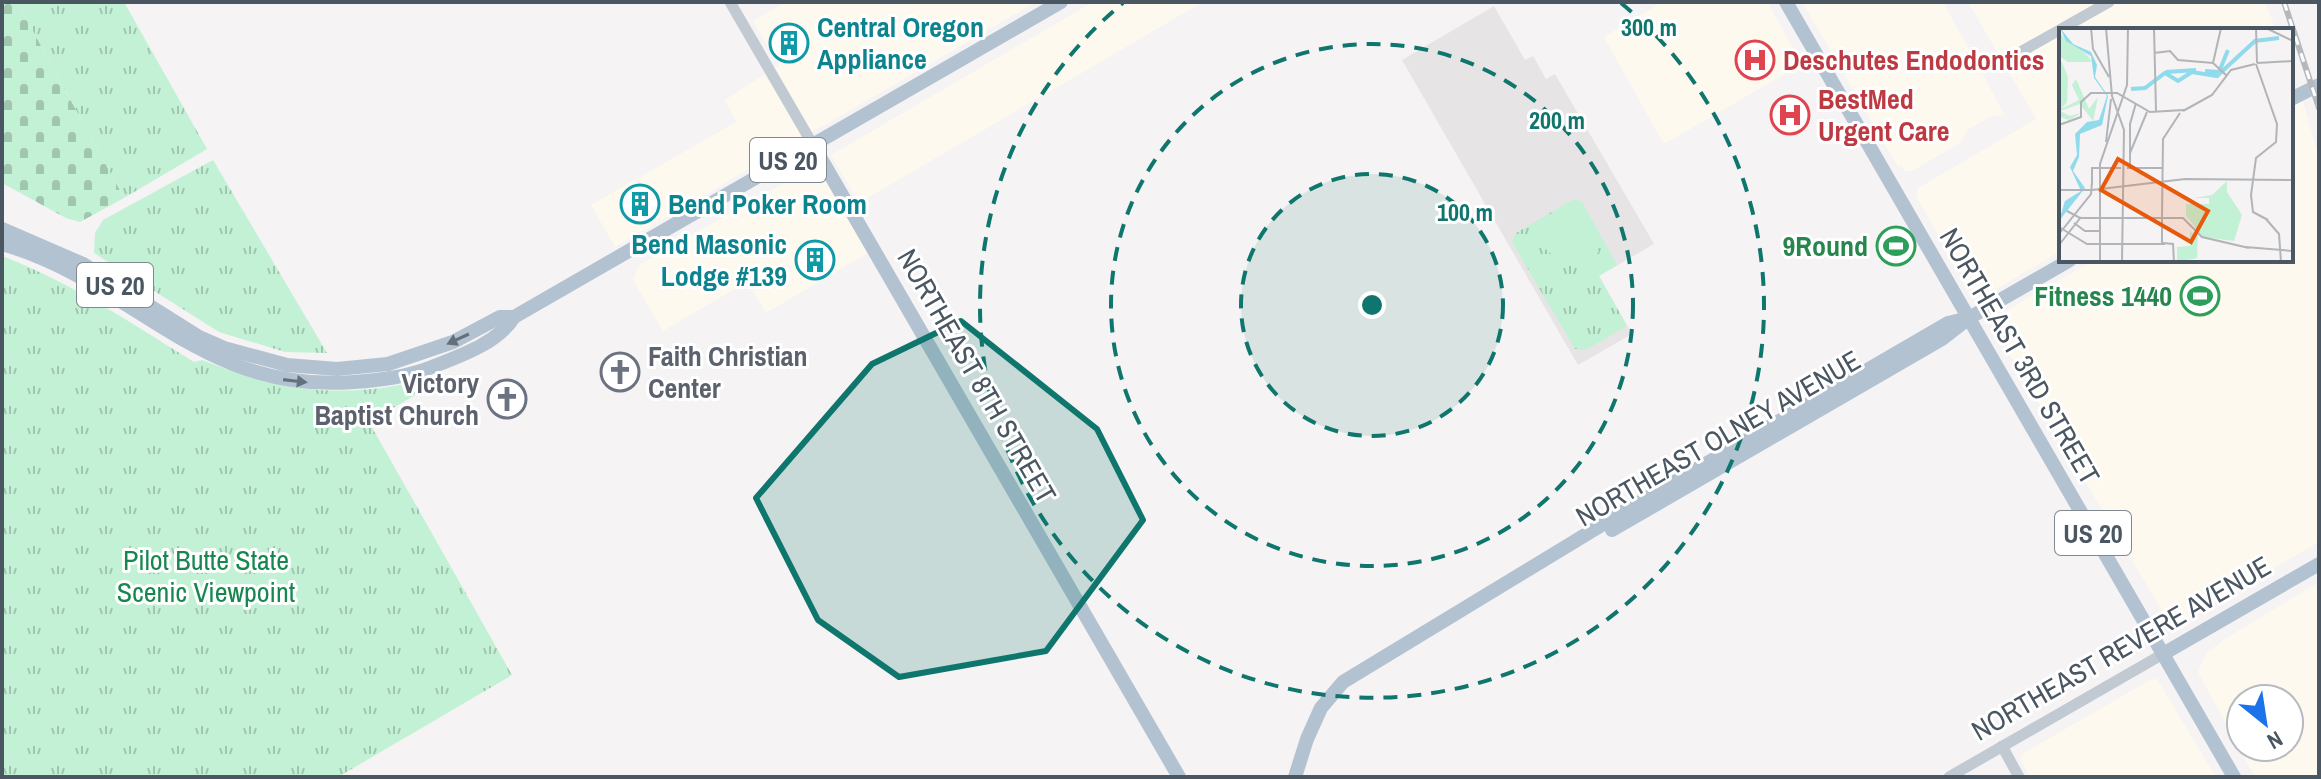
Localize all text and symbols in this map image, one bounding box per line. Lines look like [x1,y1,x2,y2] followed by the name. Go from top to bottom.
[817,8,984,78] place label: Central Oregon Appliance
[1621,11,1677,43] text: 300 m
[768,22,810,64] building icon: Central Oregon Appliance
[2059,28,2293,262] inset map
[1734,39,1776,81] hospital icon: Deschutes Endodontics
[1783,41,2045,79] place label: Deschutes Endodontics
[1818,80,1949,150] place label: BestMed Urgent Care
[1769,94,1811,136] hospital icon: BestMed Urgent Care
[1529,104,1585,136] text: 200 m
[750,138,826,182] road number: US 20
[619,183,661,225] building icon: Bend Poker Room
[668,185,867,223] place label: Bend Poker Room
[1437,196,1493,228] text: 100 m
[1931,221,2109,491] street label: NORTHEAST 3RD STREET
[631,225,787,295] place label: Bend Masonic Lodge #139
[1875,225,1917,267] sports icon: 9Round
[1783,227,1868,265] place label: 9Round
[794,239,836,281] building icon: Bend Masonic Lodge #139
[889,242,1065,510] street label: NORTHEAST 8TH STREET
[77,263,153,307] road number: US 20
[2179,275,2221,317] sports icon: Fitness 1440
[2034,277,2172,315] place label: Fitness 1440
[1358,291,1386,319] centre of rings
[447,332,470,346] one-way arrow
[648,337,808,407] place label: Faith Christian Center
[1569,341,1867,535] street label: NORTHEAST OLNEY AVENUE
[599,351,641,393] church icon: Faith Christian Center
[314,364,479,434] place label: Victory Baptist Church
[283,375,308,388] one-way arrow
[486,378,528,420] church icon: Victory Baptist Church
[2055,511,2131,555] road number: US 20
[117,541,295,611] park label: Pilot Butte State Scenic Viewpoint
[1965,548,2277,748] street label: NORTHEAST REVERE AVENUE
[2225,683,2305,763] north arrow

